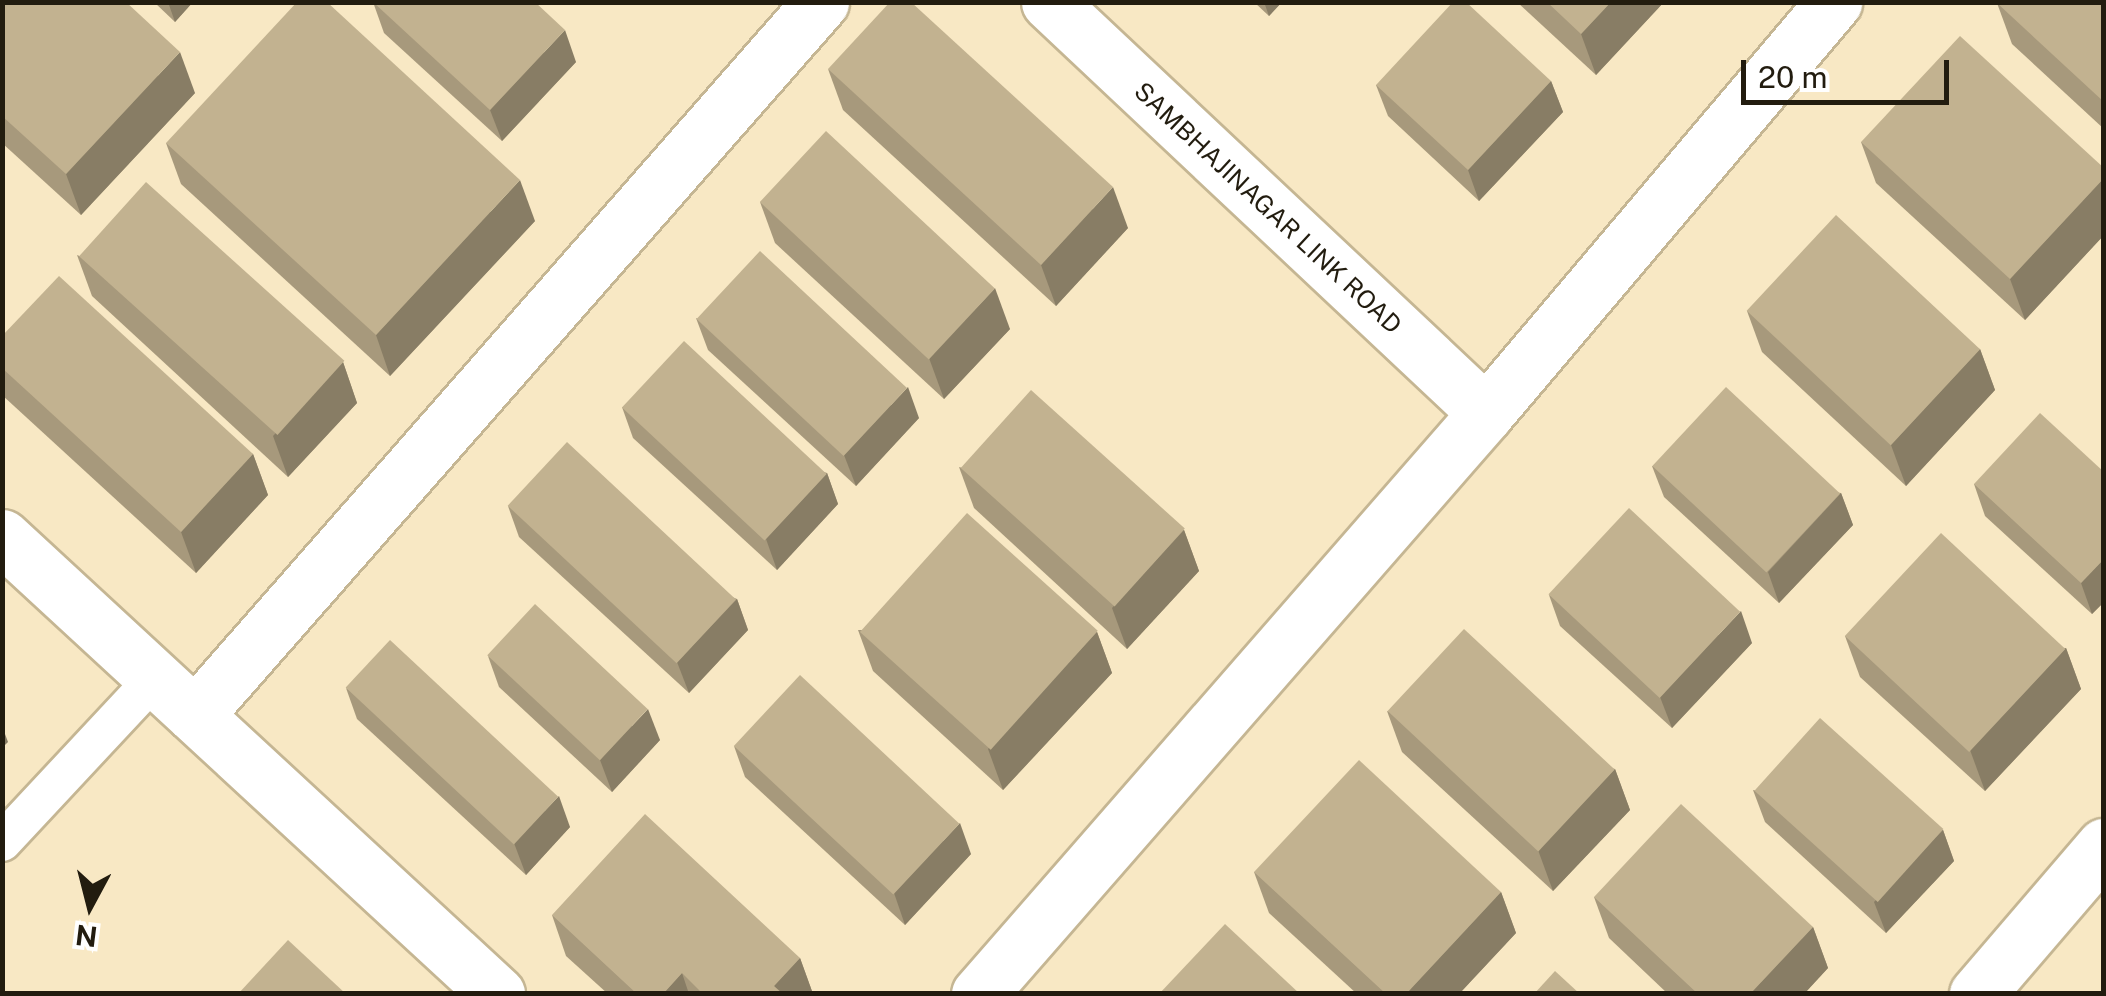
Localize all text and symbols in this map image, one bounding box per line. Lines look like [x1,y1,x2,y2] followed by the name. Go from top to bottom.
[1746,40,1954,102] scale bar
[1758,59,1827,95] text: 20 m
[1128,76,1408,340] street label: SAMBHAJINAGAR LINK ROAD
[40,856,140,956] north arrow
[73,919,99,954] text: N

